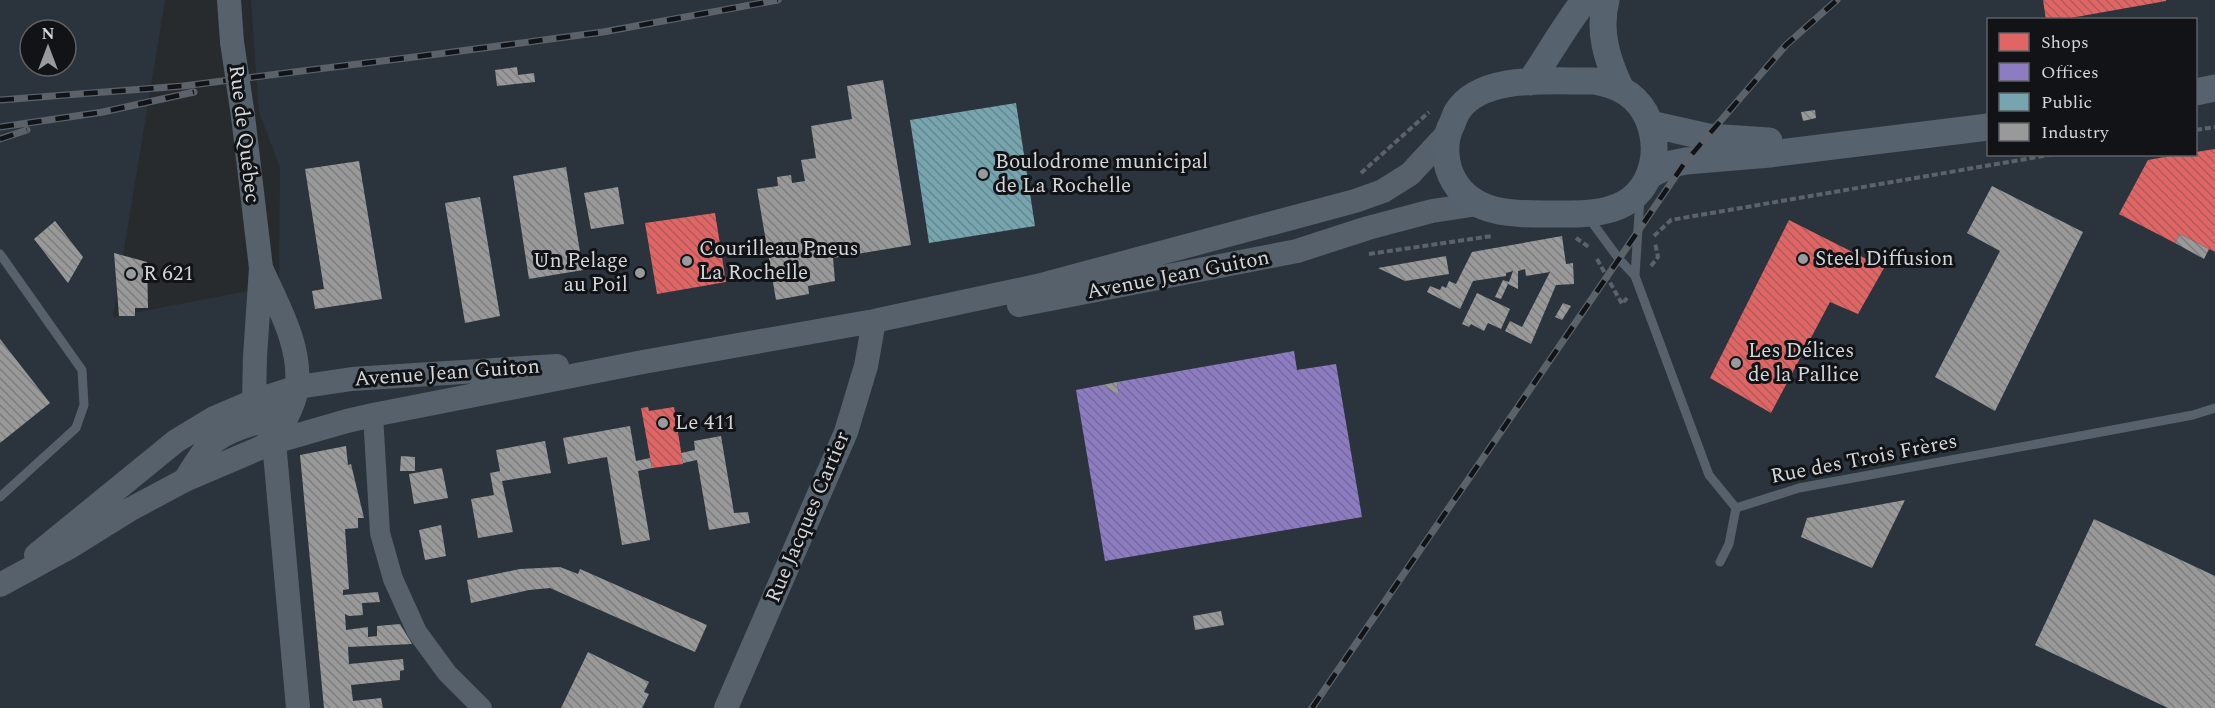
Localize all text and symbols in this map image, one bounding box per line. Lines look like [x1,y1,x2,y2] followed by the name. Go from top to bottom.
[18,18,78,78] north arrow
[1987,18,2197,156] legend
[41,22,55,46] text: N
[2041,29,2089,56] text: Shops
[2041,59,2099,86] text: Offices
[220,63,268,205] street label: Rue de Québec
[2041,89,2092,116] text: Public
[2041,119,2110,146] text: Industry
[995,146,1208,202] place label: Boulodrome municipal de La Rochelle
[976,167,990,181] marker: Boulodrome municipal de La Rochelle
[699,233,859,289] place label: Courilleau Pneus La Rochelle
[1084,242,1272,308] street label: Avenue Jean Guiton
[1815,243,1954,275] place label: Steel Diffusion
[533,245,628,301] place label: Un Pelage au Poil
[1796,252,1810,266] marker: Steel Diffusion
[680,254,694,268] marker: Courilleau Pneus La Rochelle
[143,258,194,290] place label: R 621
[633,266,647,280] marker: Un Pelage au Poil
[124,267,138,281] marker: R 621
[1748,335,1859,391] place label: Les Délices de la Pallice
[353,351,541,395] street label: Avenue Jean Guiton
[1729,356,1743,370] marker: Les Délices de la Pallice
[675,407,735,439] place label: Le 411
[656,416,670,430] marker: Le 411
[1768,425,1960,493] street label: Rue des Trois Frères
[757,426,859,608] street label: Rue Jacques Cartier

